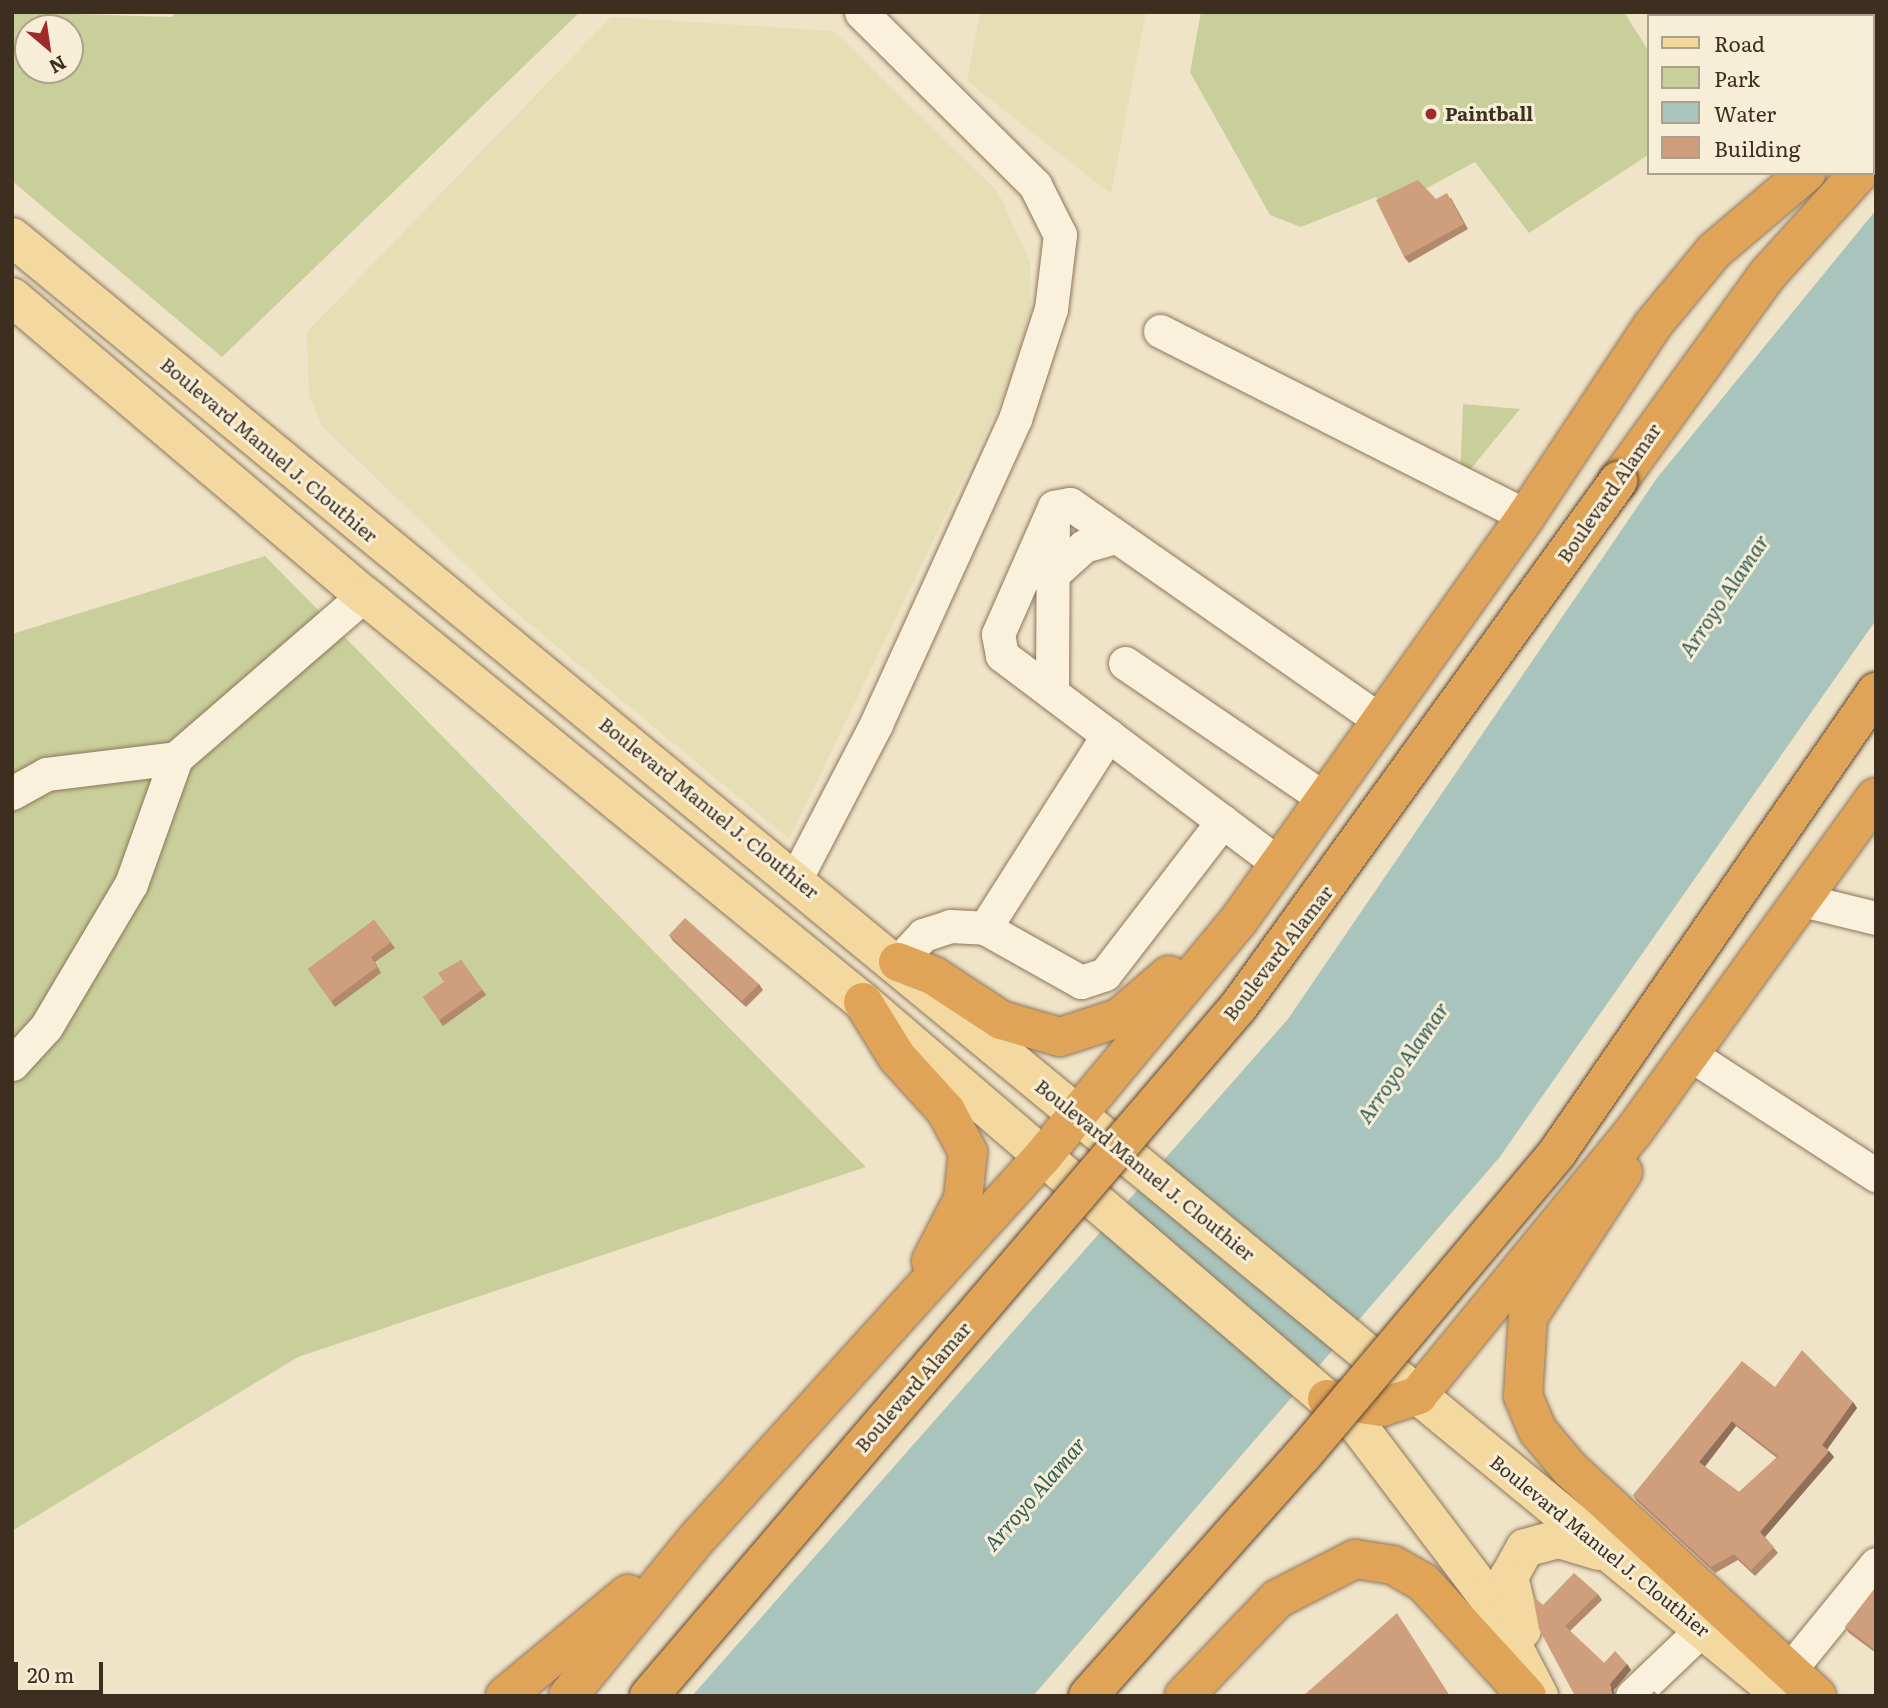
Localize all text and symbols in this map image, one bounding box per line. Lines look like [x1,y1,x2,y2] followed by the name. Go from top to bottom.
[14,14,84,84] north arrow
[1646,14,1874,175] legend
[1714,27,1765,58] text: Road
[44,50,72,82] text: N
[1714,62,1760,93] text: Park
[1714,97,1776,128] text: Water
[1445,103,1533,125] place label: Paintball
[1423,106,1439,122] marker: Paintball
[1714,132,1800,163] text: Building
[156,353,382,547] street label: Boulevard Manuel J. Clouthier
[1552,419,1666,567] street label: Boulevard Alamar
[1673,529,1773,661] water label: Arroyo Alamar
[595,712,823,904] street label: Boulevard Manuel J. Clouthier
[1218,881,1338,1025] street label: Boulevard Alamar
[1351,996,1453,1128] water label: Arroyo Alamar
[1031,1074,1259,1266] street label: Boulevard Manuel J. Clouthier
[850,1317,976,1457] street label: Boulevard Alamar
[978,1431,1090,1555] water label: Arroyo Alamar
[1486,1450,1714,1642] street label: Boulevard Manuel J. Clouthier
[18,1648,107,1692] scale bar
[27,1658,74,1689] text: 20 m

